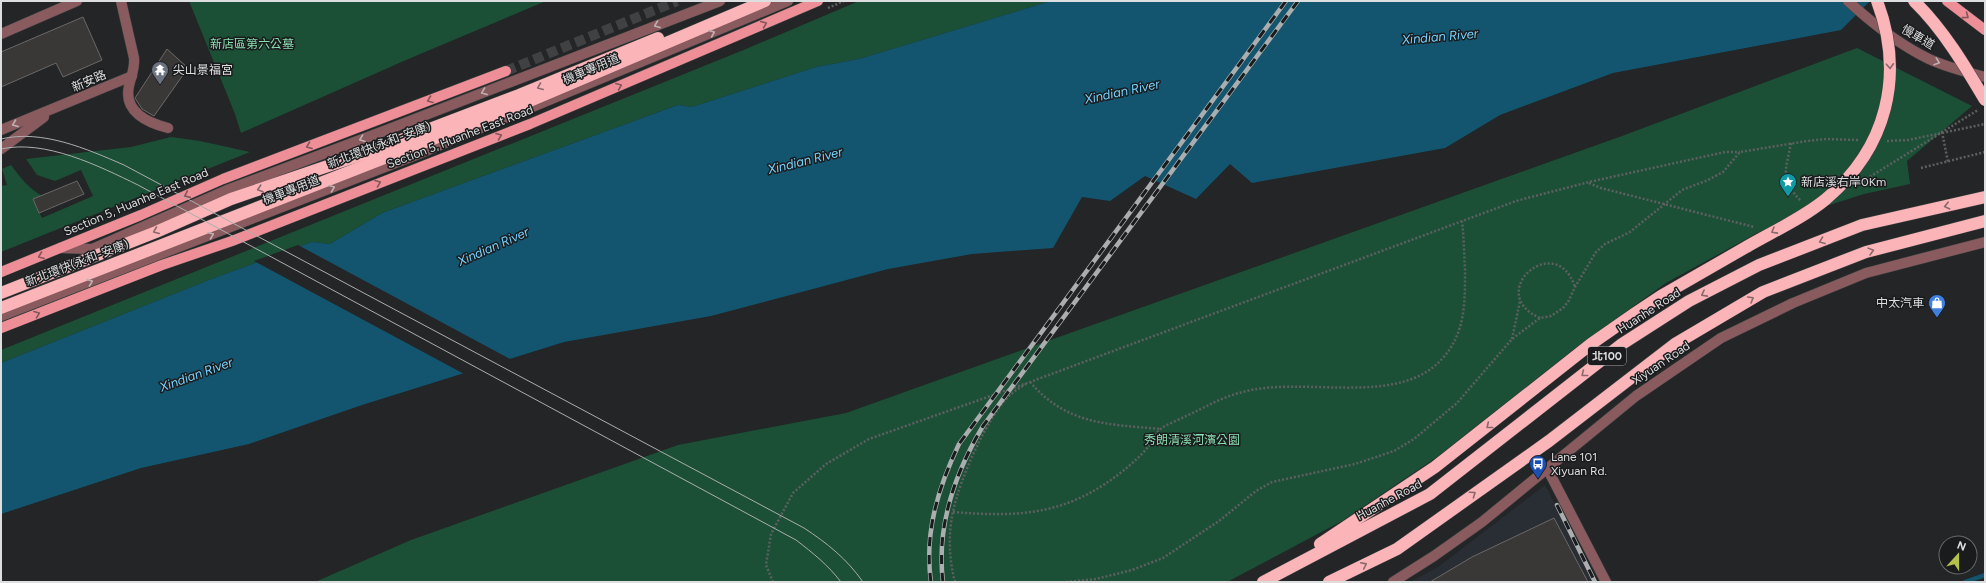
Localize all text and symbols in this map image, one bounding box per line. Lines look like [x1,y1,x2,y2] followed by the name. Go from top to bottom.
[1961,11,1968,18] one-way arrow
[654,21,661,29] one-way arrow
[760,21,768,29] one-way arrow
[1899,22,1937,52] street label: 慢車道
[1400,26,1479,47] water label: Xindian River
[708,29,715,37] one-way arrow
[210,37,294,51] park label: 新店區第六公墓
[561,51,621,87] street label: 機車專用道
[1934,57,1941,65] one-way arrow
[150,60,170,85] temple icon: 尖山景福宮
[173,63,233,77] place label: 尖山景福宮
[1886,63,1895,69] one-way arrow
[70,68,108,94] street label: 新安路
[1082,76,1162,107] water label: Xindian River
[536,82,543,90] one-way arrow
[615,83,622,91] one-way arrow
[480,87,488,95] one-way arrow
[427,95,434,103] one-way arrow
[385,103,535,171] street label: Section 5, Huanhe East Road
[325,119,433,171] street label: 新北環快(永和-安康)
[12,120,19,128] one-way arrow
[495,133,502,141] one-way arrow
[359,135,366,143] one-way arrow
[305,142,312,150] one-way arrow
[765,144,845,177] water label: Xindian River
[62,165,210,239] street label: Section 5, Huanhe East Road
[1778,172,1798,197] place icon: 新店溪右岸0Km
[260,173,322,207] street label: 機車專用道
[1801,175,1886,189] place label: 新店溪右岸0Km
[373,180,381,188] one-way arrow
[257,184,264,193] one-way arrow
[329,184,336,192] one-way arrow
[183,190,191,198] one-way arrow
[1944,201,1950,209] one-way arrow
[454,224,532,269] water label: Xindian River
[1771,226,1778,234] one-way arrow
[153,227,160,235] one-way arrow
[207,231,214,239] one-way arrow
[1819,236,1826,244] one-way arrow
[23,237,131,289] street label: 新北環快(永和-安康)
[1867,247,1874,256] one-way arrow
[37,251,44,259] one-way arrow
[86,278,93,286] one-way arrow
[1615,285,1683,337] street label: Huanhe Road
[1700,289,1708,296] one-way arrow
[1927,293,1947,318] shop icon: 中太汽車
[1876,296,1924,310] place label: 中太汽車
[1747,297,1754,304] one-way arrow
[34,310,41,318] one-way arrow
[1629,339,1693,387] street label: Xiyuan Road
[1588,347,1626,365] road number: 北100
[157,354,235,395] water label: Xindian River
[1582,369,1589,376] one-way arrow
[1487,422,1494,429] one-way arrow
[1144,433,1240,447] park label: 秀朗清溪河濱公園
[1551,450,1607,478] place label: Lane 101 Xiyuan Rd.
[1528,454,1548,479] bus stop icon: Lane 101 Xiyuan Rd.
[1354,477,1424,523] street label: Huanhe Road
[1469,492,1476,499] one-way arrow
[1938,535,1978,575] north arrow
[1955,539,1968,554] text: N
[1360,562,1367,570] one-way arrow

